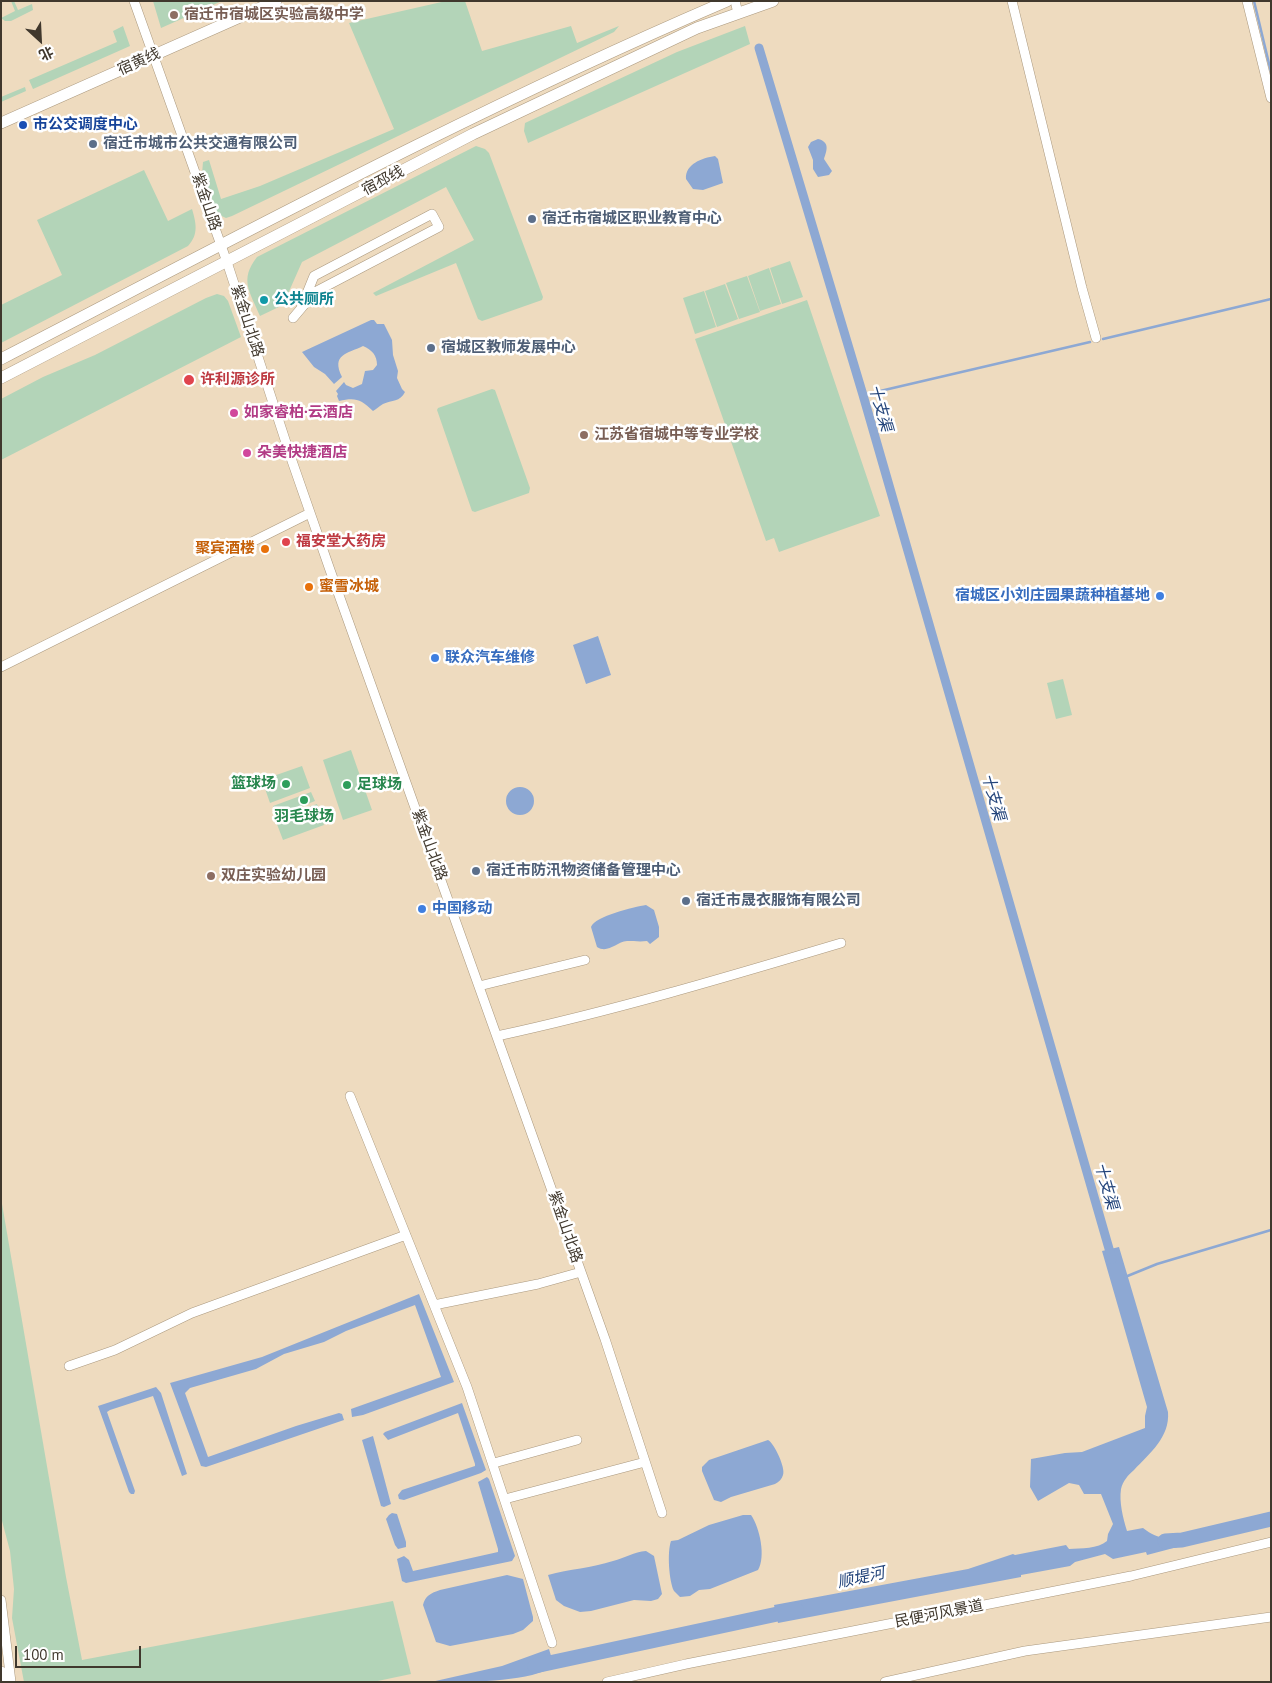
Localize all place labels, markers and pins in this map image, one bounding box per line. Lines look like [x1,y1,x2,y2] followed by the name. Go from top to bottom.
[184,6,364,24] place label: 宿迁市宿城区实验高级中学
[168,9,180,21] marker: 宿迁市宿城区实验高级中学
[33,116,138,134] place label: 市公交调度中心
[17,119,29,131] marker: 市公交调度中心
[103,135,298,153] place label: 宿迁市城市公共交通有限公司
[87,138,99,150] marker: 宿迁市城市公共交通有限公司
[542,210,722,228] place label: 宿迁市宿城区职业教育中心
[526,213,538,225] marker: 宿迁市宿城区职业教育中心
[274,291,334,309] place label: 公共厕所
[258,294,270,306] marker: 公共厕所
[441,339,576,357] place label: 宿城区教师发展中心
[425,342,437,354] marker: 宿城区教师发展中心
[200,371,275,389] place label: 许利源诊所
[182,373,196,387] marker: 许利源诊所
[244,404,353,422] place label: 如家睿柏·云酒店
[228,407,240,419] marker: 如家睿柏·云酒店
[594,426,759,444] place label: 江苏省宿城中等专业学校
[578,429,590,441] marker: 江苏省宿城中等专业学校
[257,444,347,462] place label: 朵美快捷酒店
[241,447,253,459] marker: 朵美快捷酒店
[296,533,386,551] place label: 福安堂大药房
[280,536,292,548] marker: 福安堂大药房
[195,540,255,558] place label: 聚宾酒楼
[259,543,271,555] marker: 聚宾酒楼
[319,578,379,596] place label: 蜜雪冰城
[303,581,315,593] marker: 蜜雪冰城
[955,587,1150,605] place label: 宿城区小刘庄园果蔬种植基地
[1154,590,1166,602] marker: 宿城区小刘庄园果蔬种植基地
[445,649,535,667] place label: 联众汽车维修
[429,652,441,664] marker: 联众汽车维修
[231,775,276,793] place label: 篮球场
[357,776,402,794] place label: 足球场
[280,778,292,790] marker: 篮球场
[341,779,353,791] marker: 足球场
[298,794,310,806] marker: 羽毛球场
[274,808,334,826] place label: 羽毛球场
[486,862,681,880] place label: 宿迁市防汛物资储备管理中心
[470,865,482,877] marker: 宿迁市防汛物资储备管理中心
[221,867,326,885] place label: 双庄实验幼儿园
[205,870,217,882] marker: 双庄实验幼儿园
[696,892,861,910] place label: 宿迁市晟衣服饰有限公司
[680,895,692,907] marker: 宿迁市晟衣服饰有限公司
[432,900,492,918] place label: 中国移动
[416,903,428,915] marker: 中国移动

